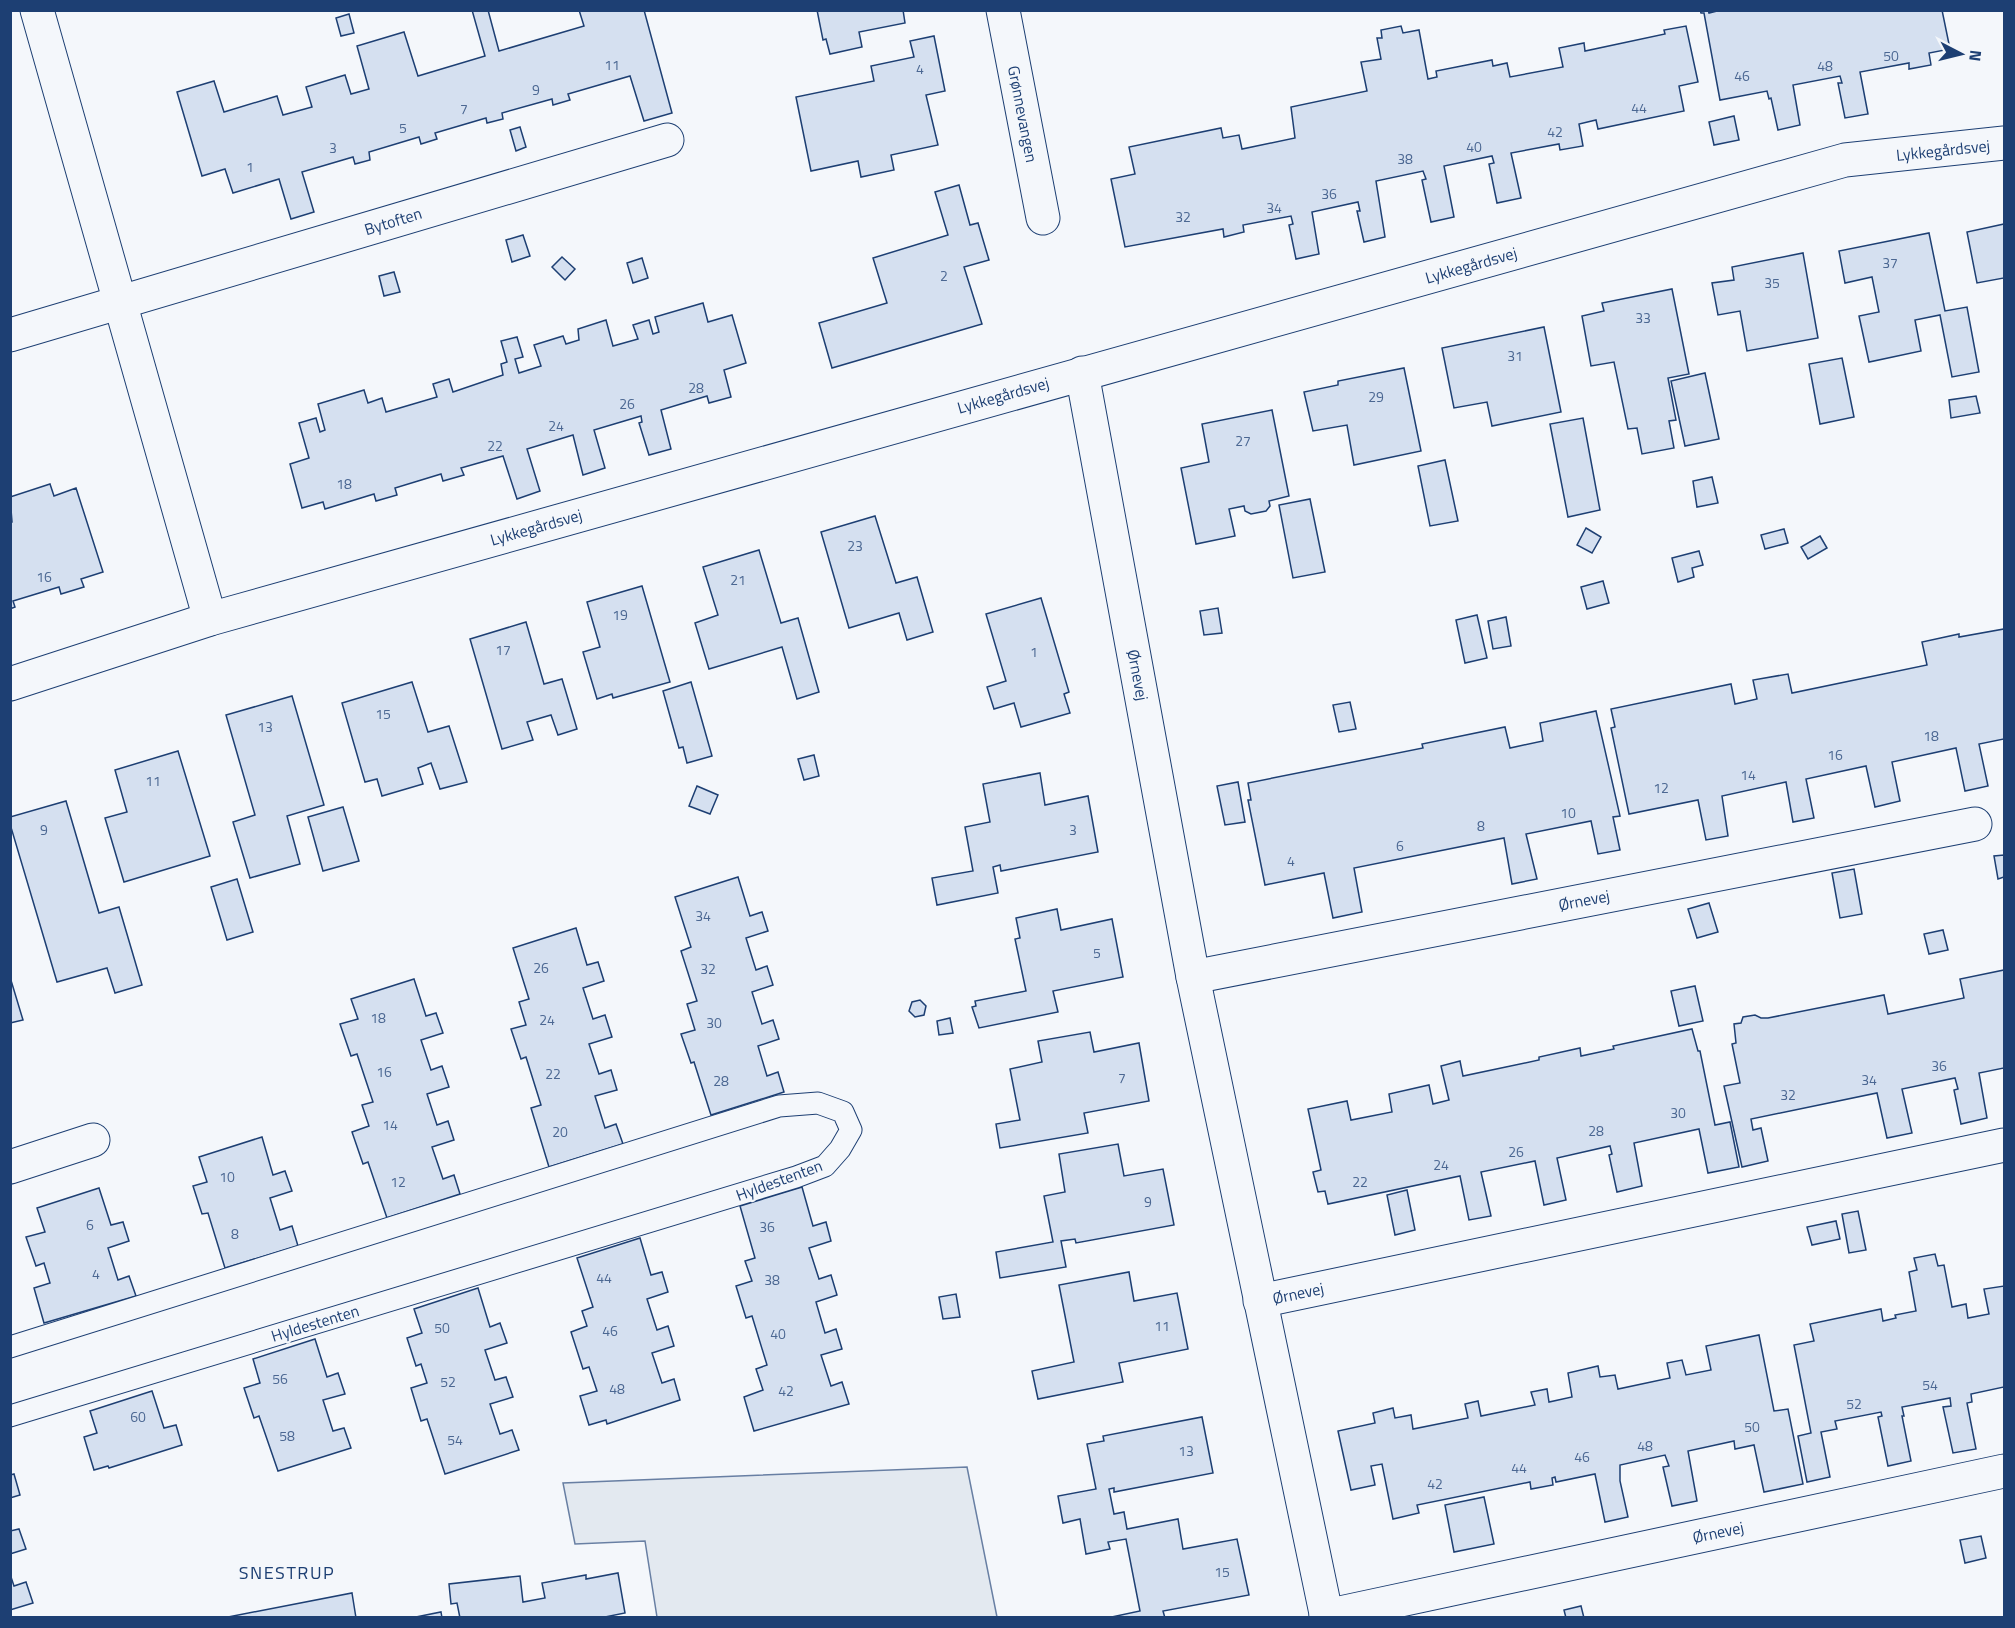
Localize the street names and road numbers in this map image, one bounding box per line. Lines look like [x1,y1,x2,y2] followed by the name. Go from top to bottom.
[1002,64,1044,164] street label: Grønnevangen
[1895,133,1991,167] street label: Lykkegårdsvej
[361,201,425,241] street label: Bytoften
[1422,240,1520,290] street label: Lykkegårdsvej
[954,370,1052,420] street label: Lykkegårdsvej
[487,502,585,552] street label: Lykkegårdsvej
[1121,647,1155,703] street label: Ørnevej
[1556,883,1612,917] street label: Ørnevej
[732,1153,826,1207] street label: Hyldestenten
[1270,1276,1326,1310] street label: Ørnevej
[268,1298,362,1348] street label: Hyldestenten
[1690,1515,1746,1549] street label: Ørnevej

